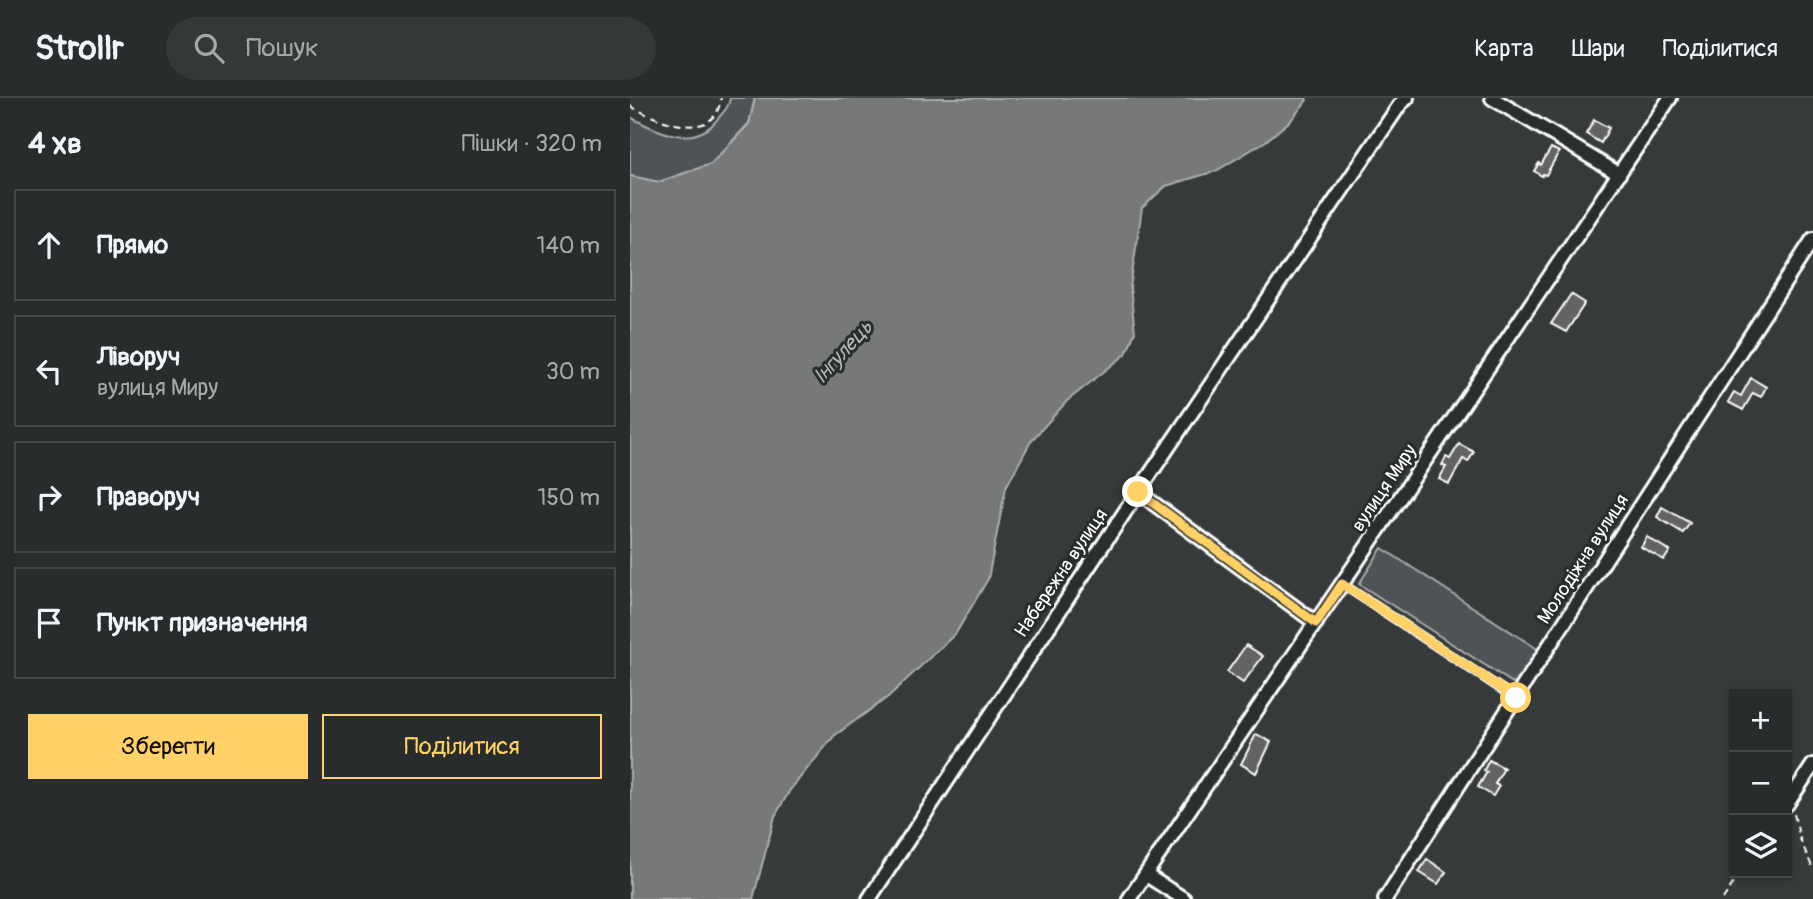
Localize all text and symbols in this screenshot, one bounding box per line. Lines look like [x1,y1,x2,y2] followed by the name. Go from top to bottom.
[166,17,656,80] search box
[35,28,124,69] text: Strollr
[190,29,228,67] icon: search
[246,32,318,64] text: Пошук
[1474,34,1534,63] text: Карта
[1572,34,1625,63] text: Шари
[1663,34,1778,63] text: Поділитися
[28,125,82,162] text: 4 хв
[461,129,602,158] text: Пішки · 320 m
[30,226,68,264] icon: ahead
[97,229,168,261] text: Прямо
[537,231,600,260] text: 140 m
[807,314,879,390] water label: Інгулець
[97,341,181,373] text: Ліворуч
[30,352,68,390] icon: left
[546,357,600,386] text: 30 m
[97,373,218,402] text: вулиця Миру
[1346,440,1422,536] street label: вулиця Миру
[1122,476,1153,507] route end
[30,478,68,516] icon: right
[97,481,200,513] text: Праворуч
[537,483,600,512] text: 150 m
[1532,489,1634,629] street label: Молодіжна вулиця
[1009,504,1113,642] street label: Набережна вулиця
[30,604,68,642] icon: arrive
[97,607,308,639] text: Пункт призначення
[1500,682,1531,713] route start
[1729,689,1792,878] map controls
[1729,689,1792,752] button: +
[28,714,308,779] button: Зберегти
[322,714,602,779] button: Поділитися
[1729,752,1792,815] button: −
[1729,815,1792,878] button: layers

